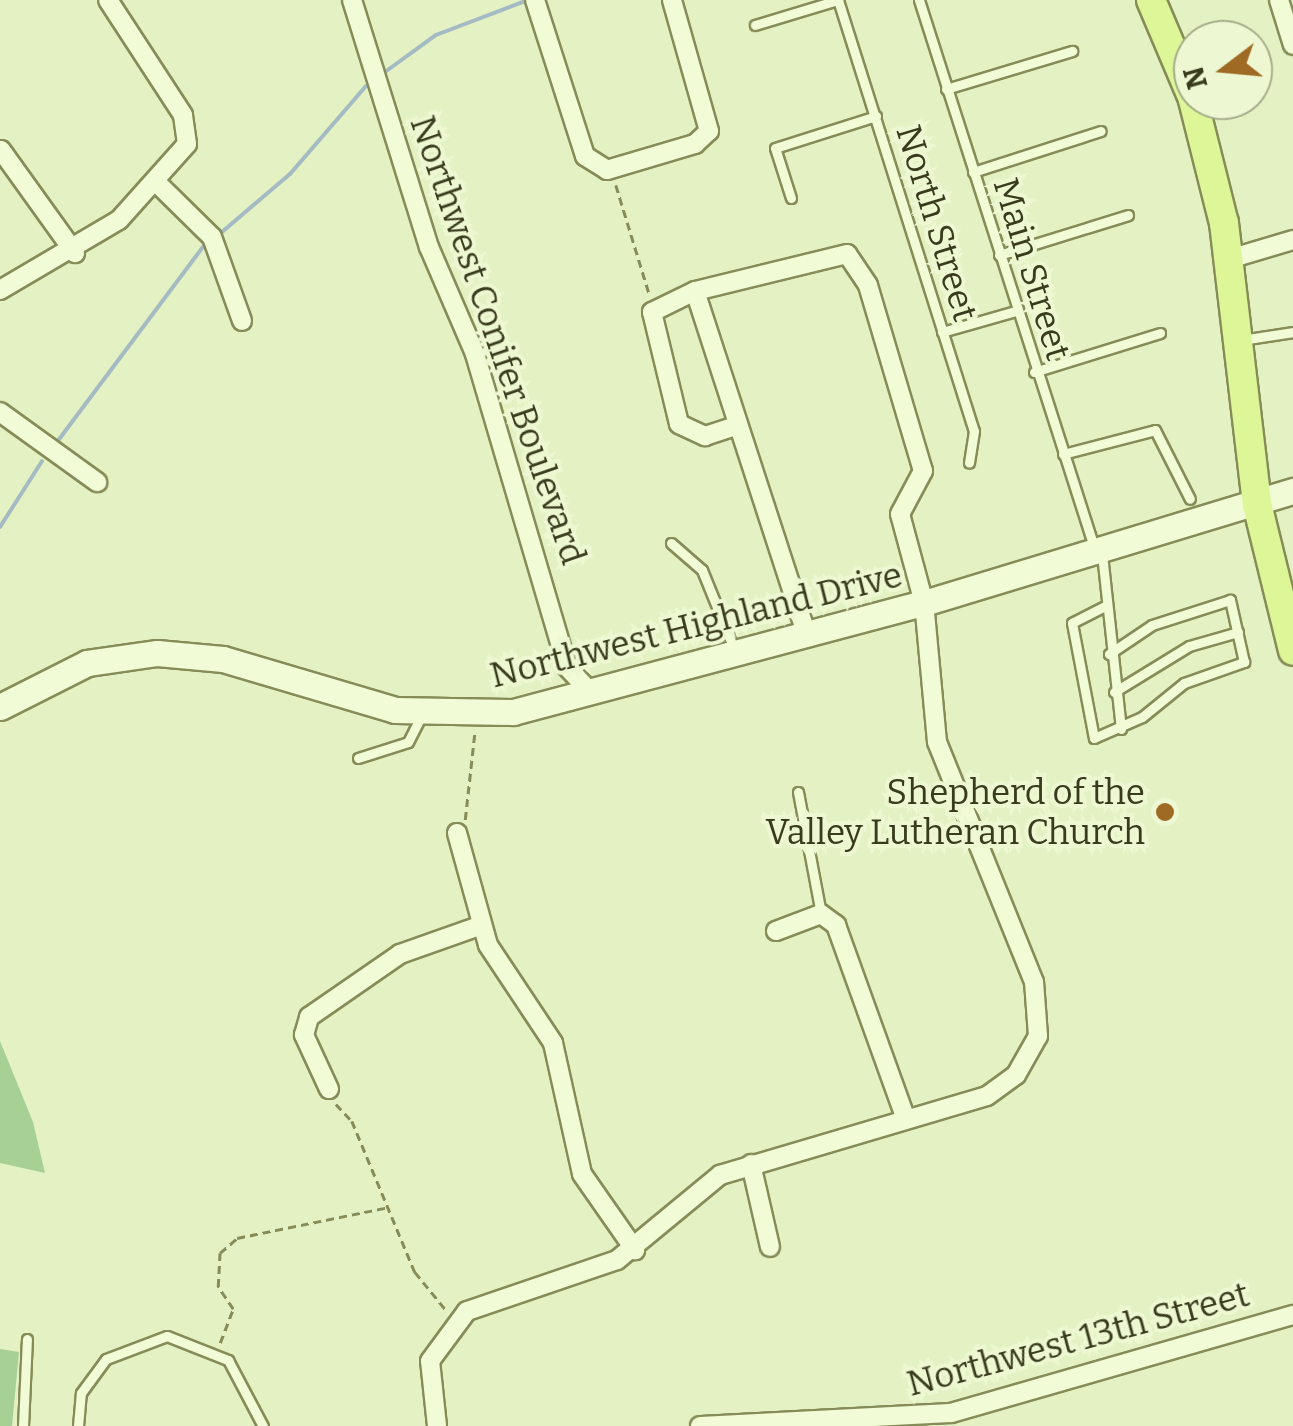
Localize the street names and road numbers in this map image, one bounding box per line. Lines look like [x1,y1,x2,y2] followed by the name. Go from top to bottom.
[401,110,595,570] street label: Northwest Conifer Boulevard
[887,120,987,326] street label: North Street
[984,173,1080,365] street label: Main Street
[486,553,906,697] street label: Northwest Highland Drive
[902,1273,1254,1405] street label: Northwest 13th Street

